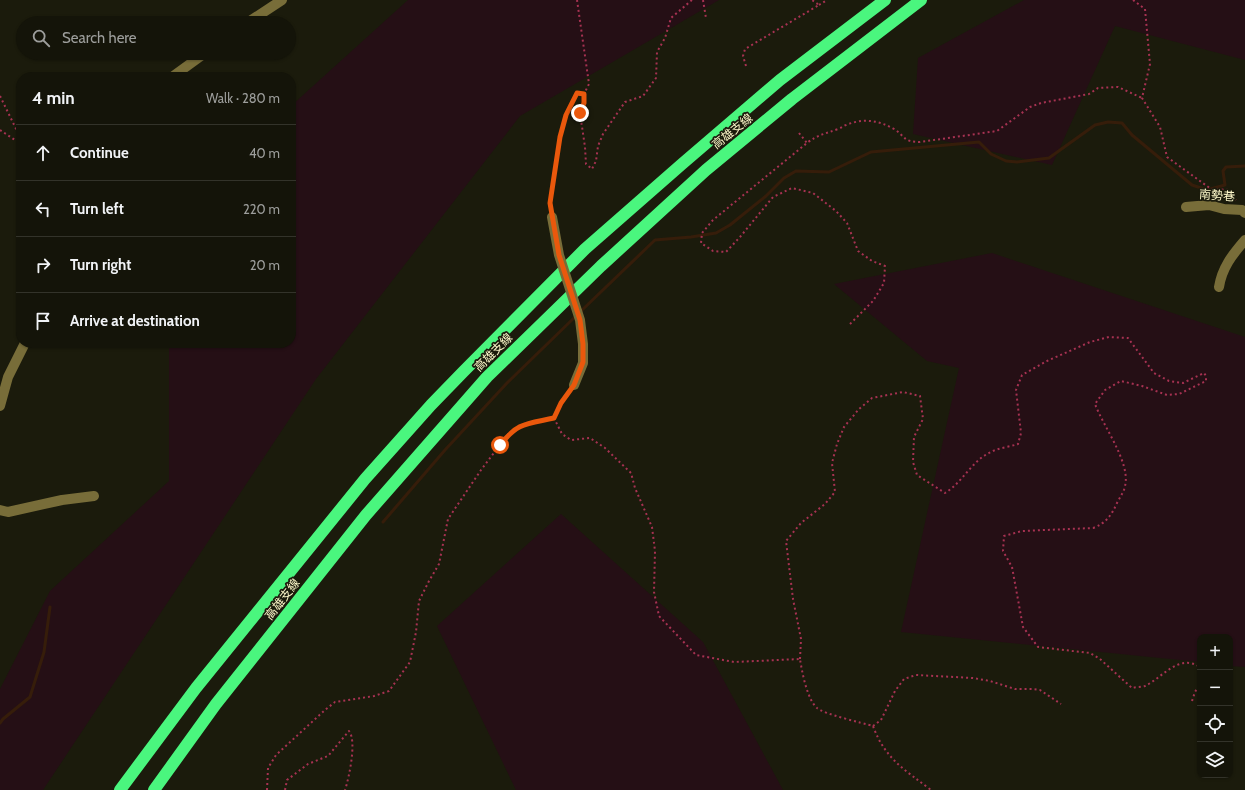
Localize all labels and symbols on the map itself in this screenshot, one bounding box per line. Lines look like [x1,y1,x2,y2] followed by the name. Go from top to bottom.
[571,104,589,122] route end
[709,110,755,152] street label: 高雄支線
[1199,186,1235,204] street label: 南勢巷
[471,330,515,374] street label: 高雄支線
[491,436,509,454] route start
[261,575,303,623] street label: 高雄支線

